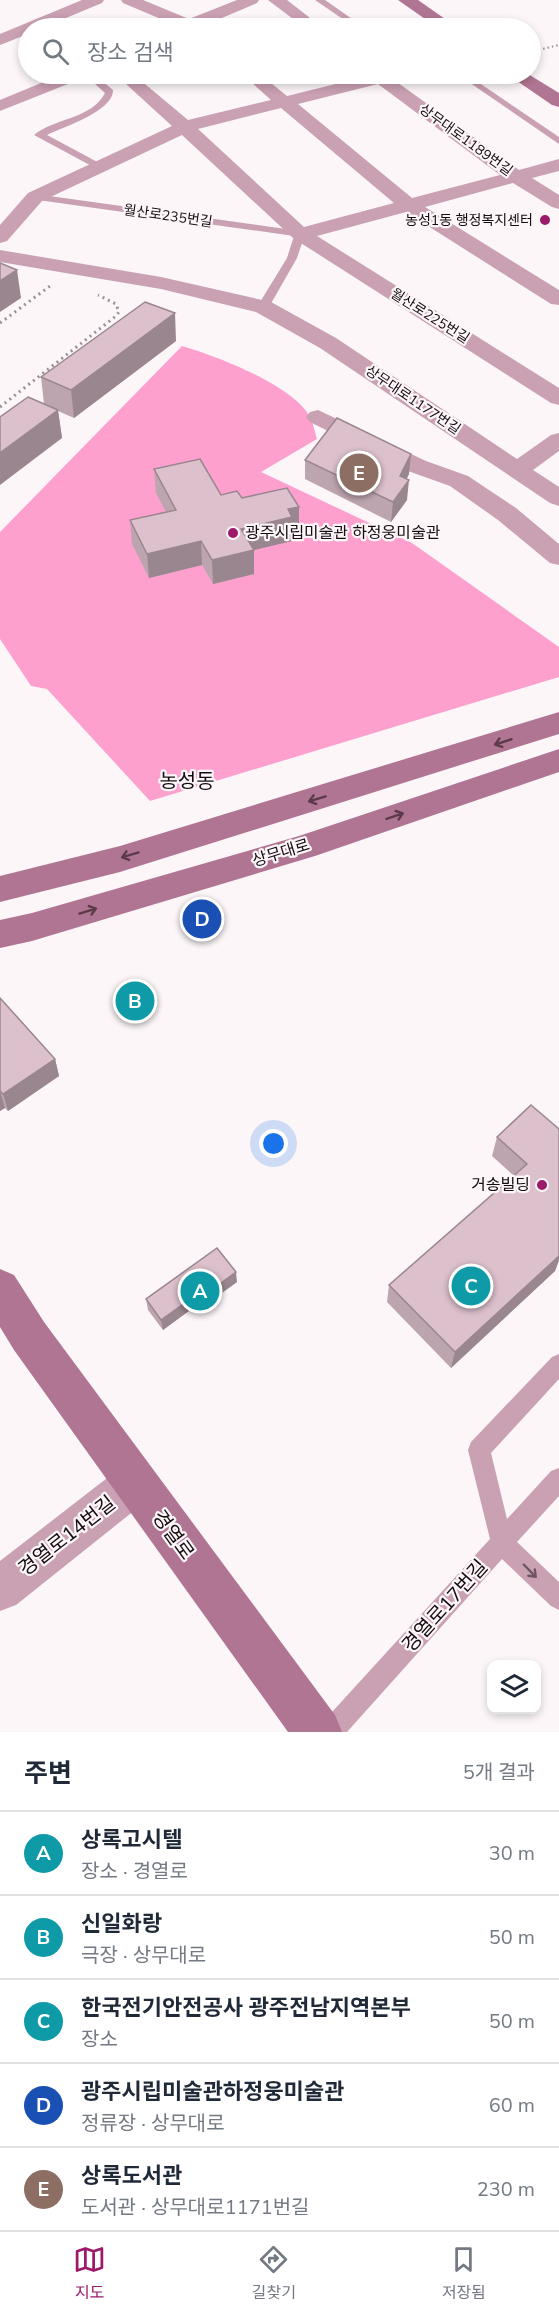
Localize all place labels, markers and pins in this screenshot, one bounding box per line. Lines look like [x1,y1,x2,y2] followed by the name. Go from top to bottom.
[405,211,533,230] place label: 농성1동 행정복지센터
[538,213,552,227] marker: 농성1동 행정복지센터
[340,450,378,496] pin: E
[245,522,441,544] place label: 광주시립미술관 하정웅미술관
[226,526,240,540] marker: 광주시립미술관 하정웅미술관
[182,896,222,942] pin: D
[116,978,154,1024] pin: B
[471,1174,530,1196] place label: 거송빌딩
[535,1178,549,1192] marker: 거송빌딩
[452,1264,490,1308] pin: C
[180,1268,220,1314] pin: A

